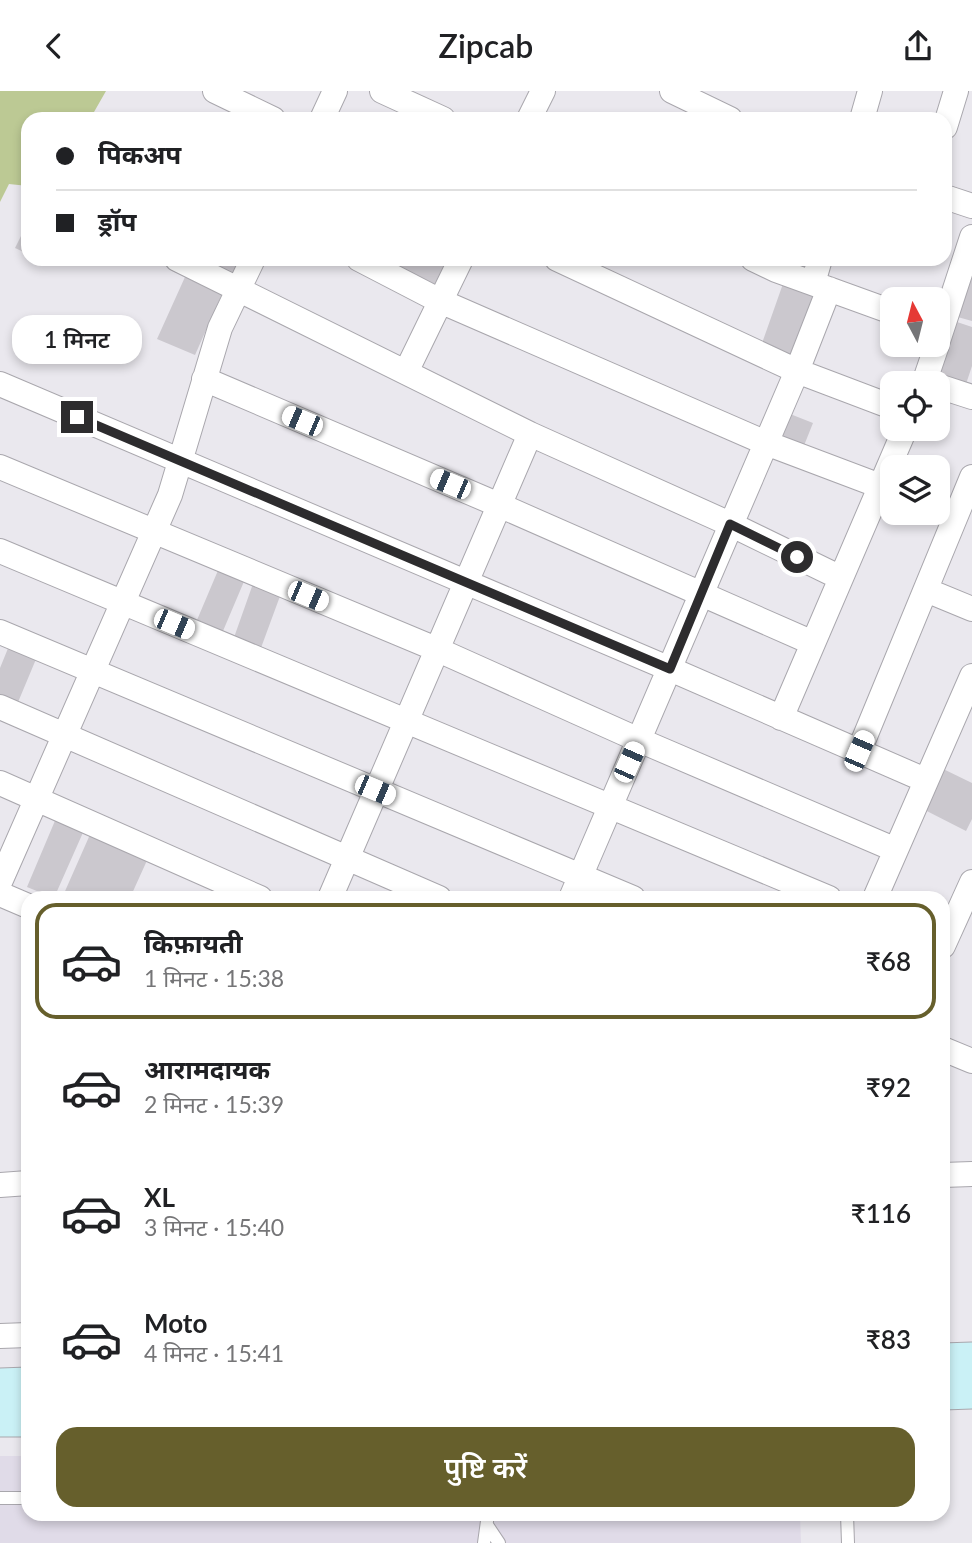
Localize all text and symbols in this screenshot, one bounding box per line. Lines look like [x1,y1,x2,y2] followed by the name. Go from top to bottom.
[439,26,533,65] text: Zipcab
[35,27,73,65] icon: back
[899,27,937,65] icon: share
[98,138,181,170] text: पिकअप
[98,205,136,237] text: ड्रॉप
[880,287,950,357] north arrow
[880,287,950,525] map controls
[12,315,142,365] callout: 1 मिनट
[44,325,110,353] text: 1 मिनट
[880,371,950,441] button: locate
[61,401,93,433] route end
[279,403,326,439] car
[880,455,950,525] button: layers
[427,466,474,502] car
[781,541,813,573] route start
[285,578,332,614] car
[151,606,198,642] car
[842,728,877,774] car
[611,739,648,785] car
[352,772,399,808] car
[144,927,243,959] text: किफ़ायती
[60,930,123,993] icon: car
[866,945,911,977] text: ₹68
[144,964,284,992] text: 1 मिनट · 15:38
[144,1053,270,1085] text: आरामदायक
[60,1056,123,1119] icon: car
[866,1071,911,1103] text: ₹92
[144,1090,284,1118] text: 2 मिनट · 15:39
[144,1181,175,1213] text: XL
[60,1182,123,1245] icon: car
[851,1197,911,1229] text: ₹116
[144,1213,284,1241] text: 3 मिनट · 15:40
[144,1307,207,1339] text: Moto
[60,1308,123,1371] icon: car
[866,1323,911,1355] text: ₹83
[144,1339,284,1367] text: 4 मिनट · 15:41
[56,1427,915,1507] button: पुष्टि करें

